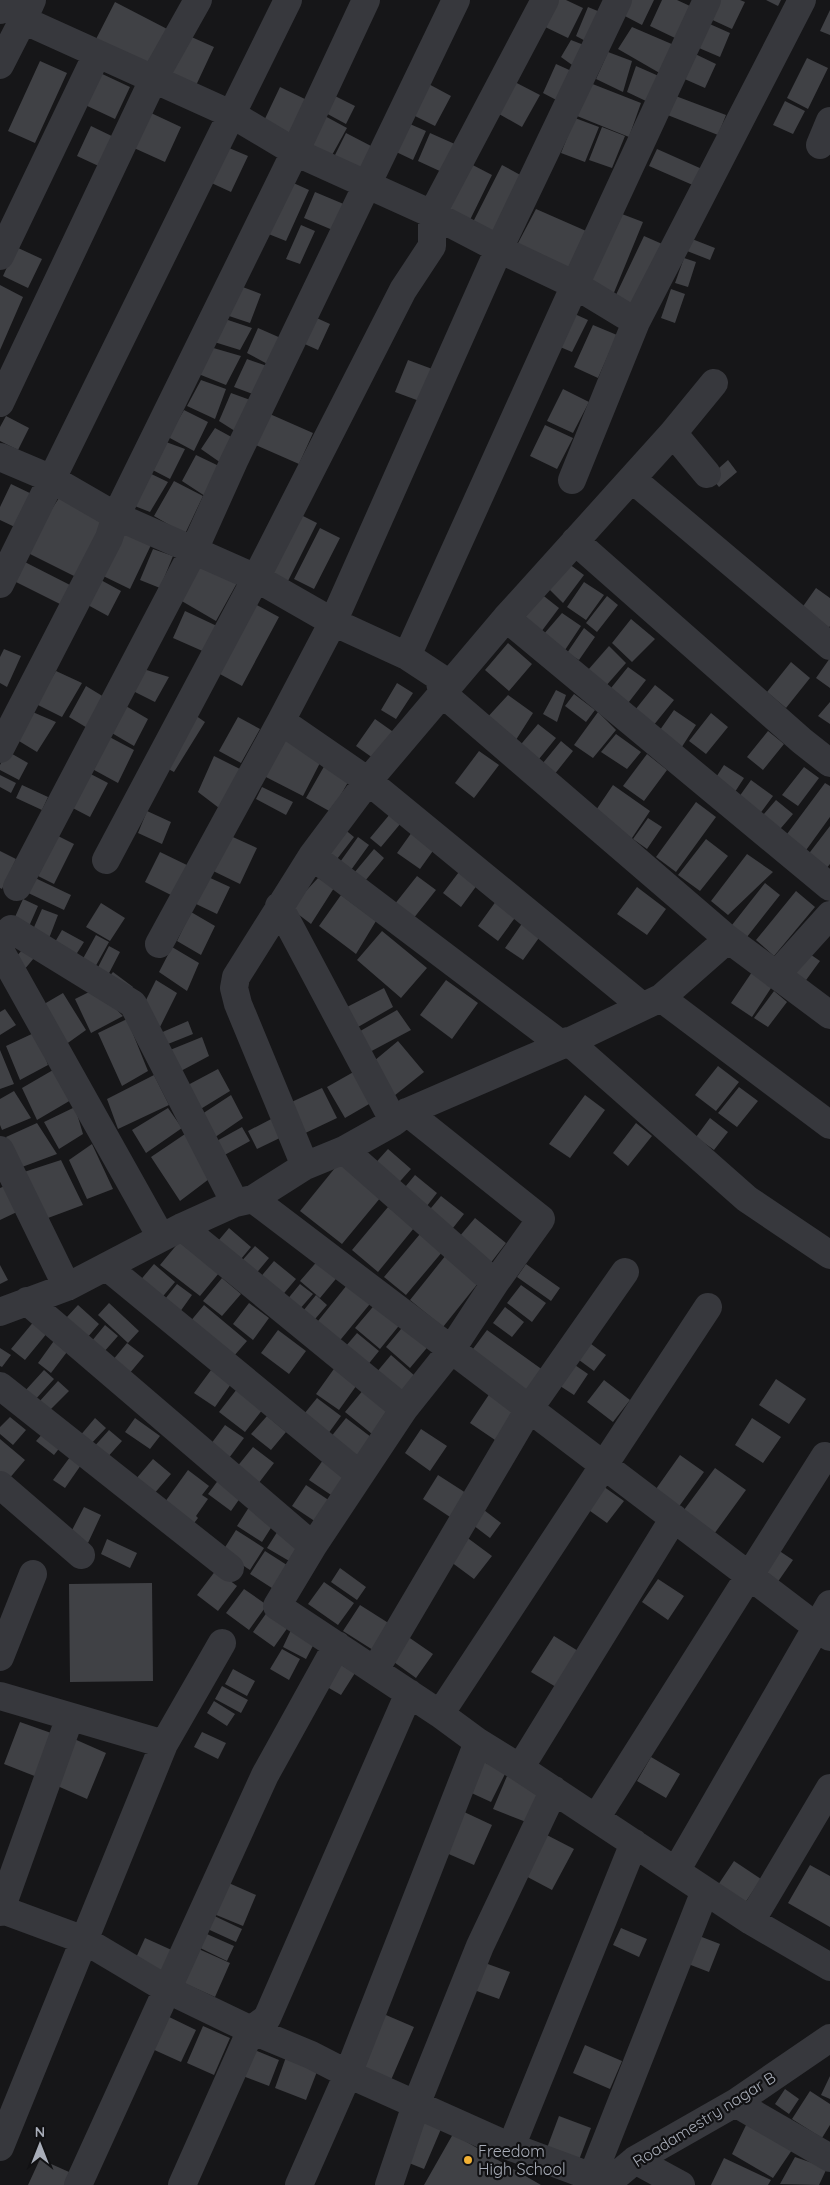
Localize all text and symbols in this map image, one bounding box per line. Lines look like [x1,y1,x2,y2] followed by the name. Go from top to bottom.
[629,2067,779,2171] street label: Roadamestry nagar B
[15,2120,65,2170] north arrow
[35,2123,45,2141] text: N
[478,2141,566,2179] place label: Freedom High School
[462,2154,474,2166] marker: Freedom High School

